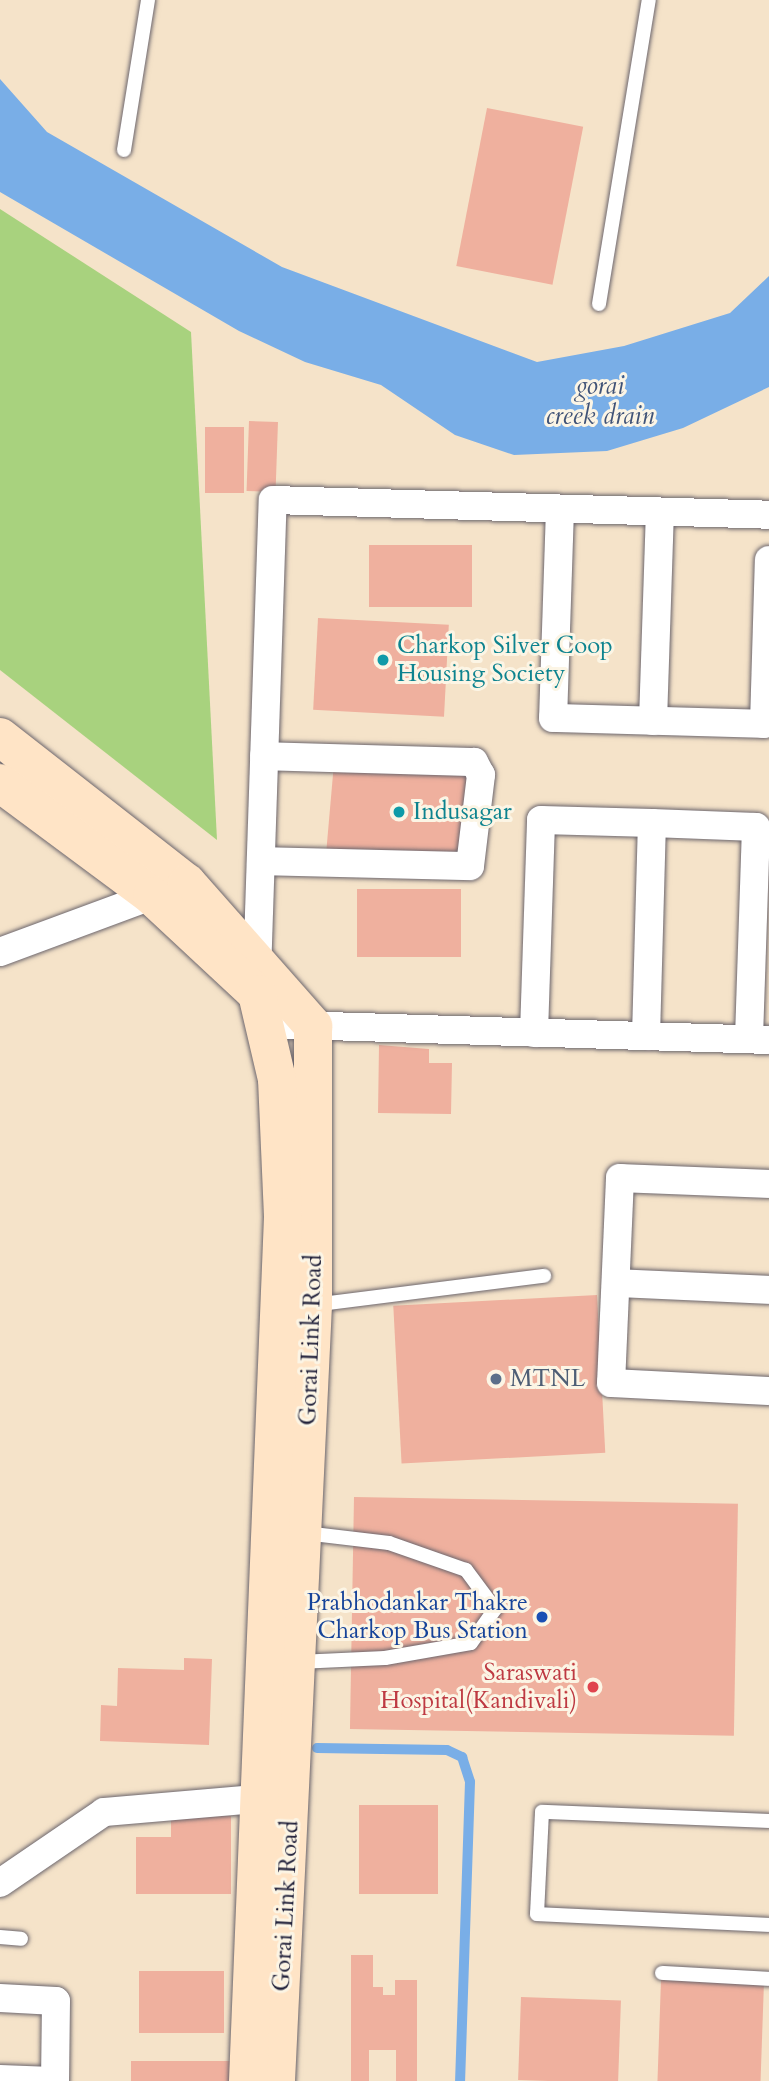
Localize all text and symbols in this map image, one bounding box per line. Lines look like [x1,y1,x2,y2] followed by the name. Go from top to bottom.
[546,370,654,432] water label: gorai creek drain
[397,632,613,688] place label: Charkop Silver Coop Housing Society
[375,652,391,668] marker: Charkop Silver Coop Housing Society
[413,798,512,826] place label: Indusagar
[391,804,407,820] marker: Indusagar
[294,1254,328,1426] street label: Gorai Link Road
[510,1365,585,1393] place label: MTNL
[488,1371,504,1387] marker: MTNL
[307,1589,528,1645] place label: Prabhodankar Thakre Charkop Bus Station
[534,1609,550,1625] marker: Prabhodankar Thakre Charkop Bus Station
[380,1659,577,1715] place label: Saraswati Hospital(Kandivali)
[583,1677,603,1697] marker: Saraswati Hospital(Kandivali)
[267,1820,305,1992] street label: Gorai Link Road

